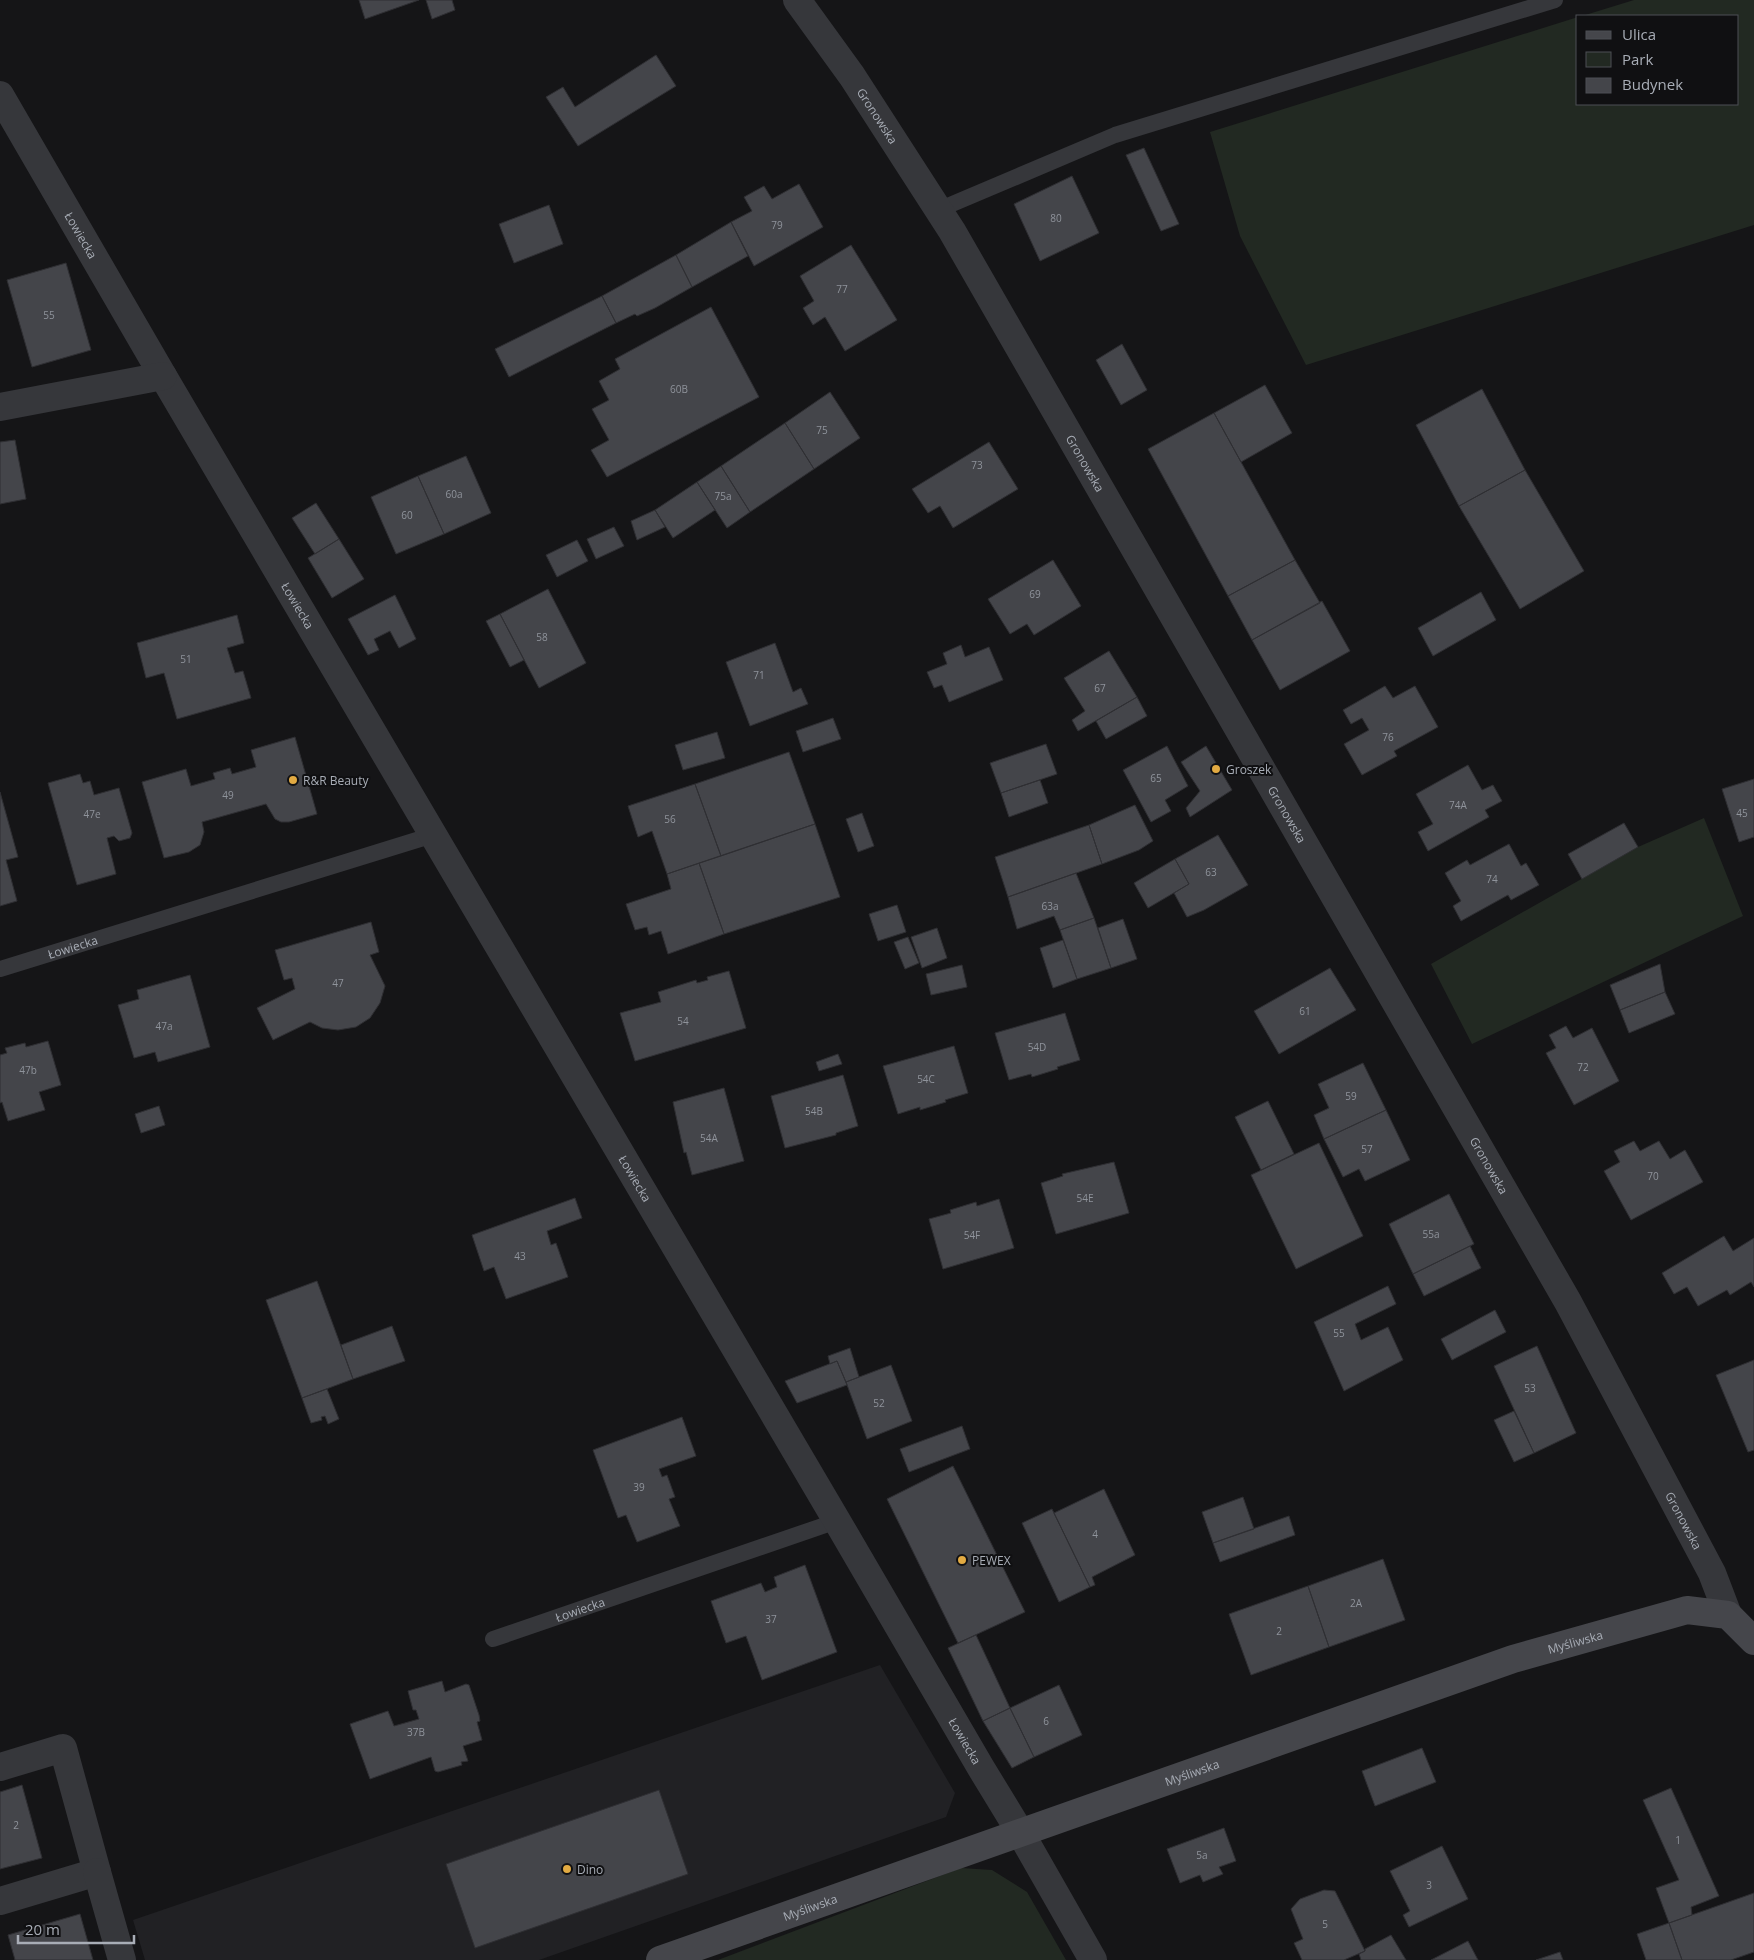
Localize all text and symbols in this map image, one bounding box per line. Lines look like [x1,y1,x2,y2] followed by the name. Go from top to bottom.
[1576,15,1739,105] legend
[1622,24,1656,44] text: Ulica
[1622,49,1653,69] text: Park
[1622,74,1683,94] text: Budynek
[853,84,902,147] street label: Gronowska
[61,209,102,262] street label: Łowiecka
[1050,211,1062,225] house number: 80
[771,218,783,232] house number: 79
[836,282,848,296] house number: 77
[43,308,55,322] house number: 55
[670,382,688,396] house number: 60B
[816,423,828,437] house number: 75
[1062,431,1109,495] street label: Gronowska
[971,458,983,472] house number: 73
[446,487,463,501] house number: 60a
[715,489,732,503] house number: 75a
[401,508,413,522] house number: 60
[278,579,318,632] street label: Łowiecka
[1029,587,1041,601] house number: 69
[536,630,548,644] house number: 58
[180,652,192,666] house number: 51
[753,668,765,682] house number: 71
[1094,681,1106,695] house number: 67
[1382,730,1394,744] house number: 76
[1226,761,1272,778] place label: Groszek
[1210,763,1222,775] marker: Groszek
[1150,771,1162,785] house number: 65
[303,772,369,789] place label: R&R Beauty
[287,774,299,786] marker: R&R Beauty
[1264,782,1311,846] street label: Gronowska
[222,788,234,802] house number: 49
[1449,798,1468,812] house number: 74A
[1736,806,1748,820] house number: 45
[83,807,101,821] house number: 47e
[664,812,676,826] house number: 56
[1205,865,1217,879] house number: 63
[1486,872,1498,886] house number: 74
[1042,899,1059,913] house number: 63a
[46,931,100,962] street label: Łowiecka
[332,976,344,990] house number: 47
[1299,1004,1311,1018] house number: 61
[677,1014,689,1028] house number: 54
[156,1019,173,1033] house number: 47a
[1028,1040,1046,1054] house number: 54D
[1577,1060,1589,1074] house number: 72
[19,1063,37,1077] house number: 47b
[917,1072,935,1086] house number: 54C
[1345,1089,1357,1103] house number: 59
[805,1104,823,1118] house number: 54B
[700,1131,719,1145] house number: 54A
[1466,1133,1513,1197] street label: Gronowska
[1361,1142,1373,1156] house number: 57
[615,1152,656,1205] street label: Łowiecka
[1647,1169,1659,1183] house number: 70
[1077,1191,1094,1205] house number: 54E
[1423,1227,1440,1241] house number: 55a
[964,1228,980,1242] house number: 54F
[514,1249,526,1263] house number: 43
[1333,1326,1345,1340] house number: 55
[1524,1381,1536,1395] house number: 53
[873,1396,885,1410] house number: 52
[633,1480,645,1494] house number: 39
[1662,1488,1706,1552] street label: Gronowska
[1092,1527,1098,1541] house number: 4
[972,1552,1011,1569] place label: PEWEX
[956,1554,968,1566] marker: PEWEX
[553,1593,607,1626] street label: Łowiecka
[1350,1596,1363,1610] house number: 2A
[765,1612,777,1626] house number: 37
[1276,1624,1282,1638] house number: 2
[1545,1626,1605,1657] street label: Myśliwska
[945,1714,985,1767] street label: Łowiecka
[1043,1714,1049,1728] house number: 6
[407,1725,425,1739] house number: 37B
[1162,1755,1221,1790] street label: Myśliwska
[13,1818,19,1832] house number: 2
[1675,1833,1681,1847] house number: 1
[1196,1848,1208,1862] house number: 5a
[577,1861,603,1878] place label: Dino
[561,1863,573,1875] marker: Dino
[1426,1878,1432,1892] house number: 3
[780,1890,839,1925] street label: Myśliwska
[18,1912,134,1944] scale bar
[1322,1917,1328,1931] house number: 5
[25,1919,60,1939] text: 20 m

